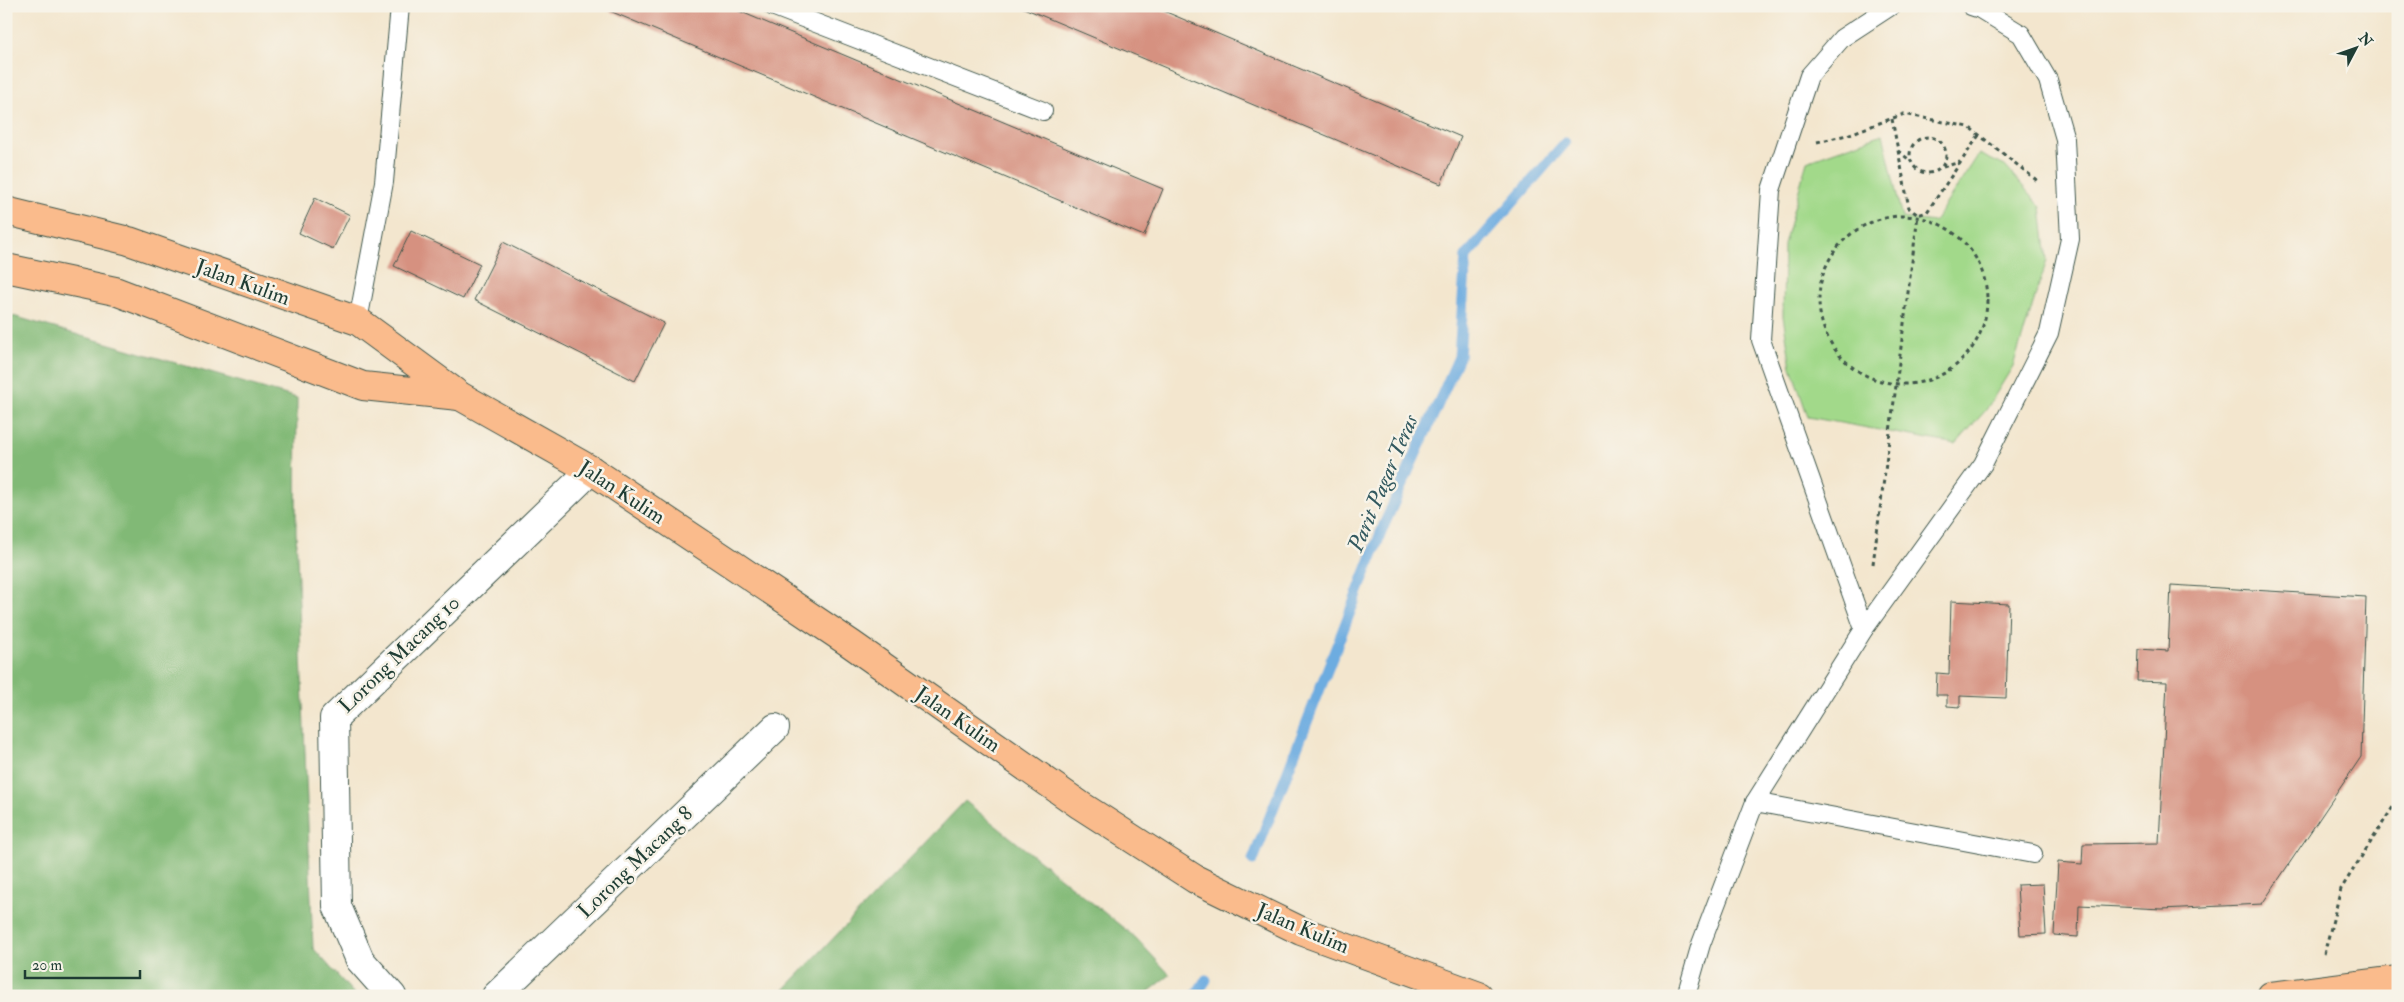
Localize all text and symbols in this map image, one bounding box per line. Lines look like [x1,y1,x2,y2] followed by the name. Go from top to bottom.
[2332,22,2382,72] north arrow
[2354,29,2376,50] text: N
[191,253,294,312] street label: Jalan Kulim
[1341,410,1425,557] water label: Parit Pagar Teras
[572,454,670,531] street label: Jalan Kulim
[333,590,466,719] street label: Lorong Macang 10
[909,680,1006,759] street label: Jalan Kulim
[572,800,699,924] street label: Lorong Macang 8
[1251,896,1353,960] street label: Jalan Kulim
[25,947,140,979] scale bar
[32,956,62,975] text: 20 m

